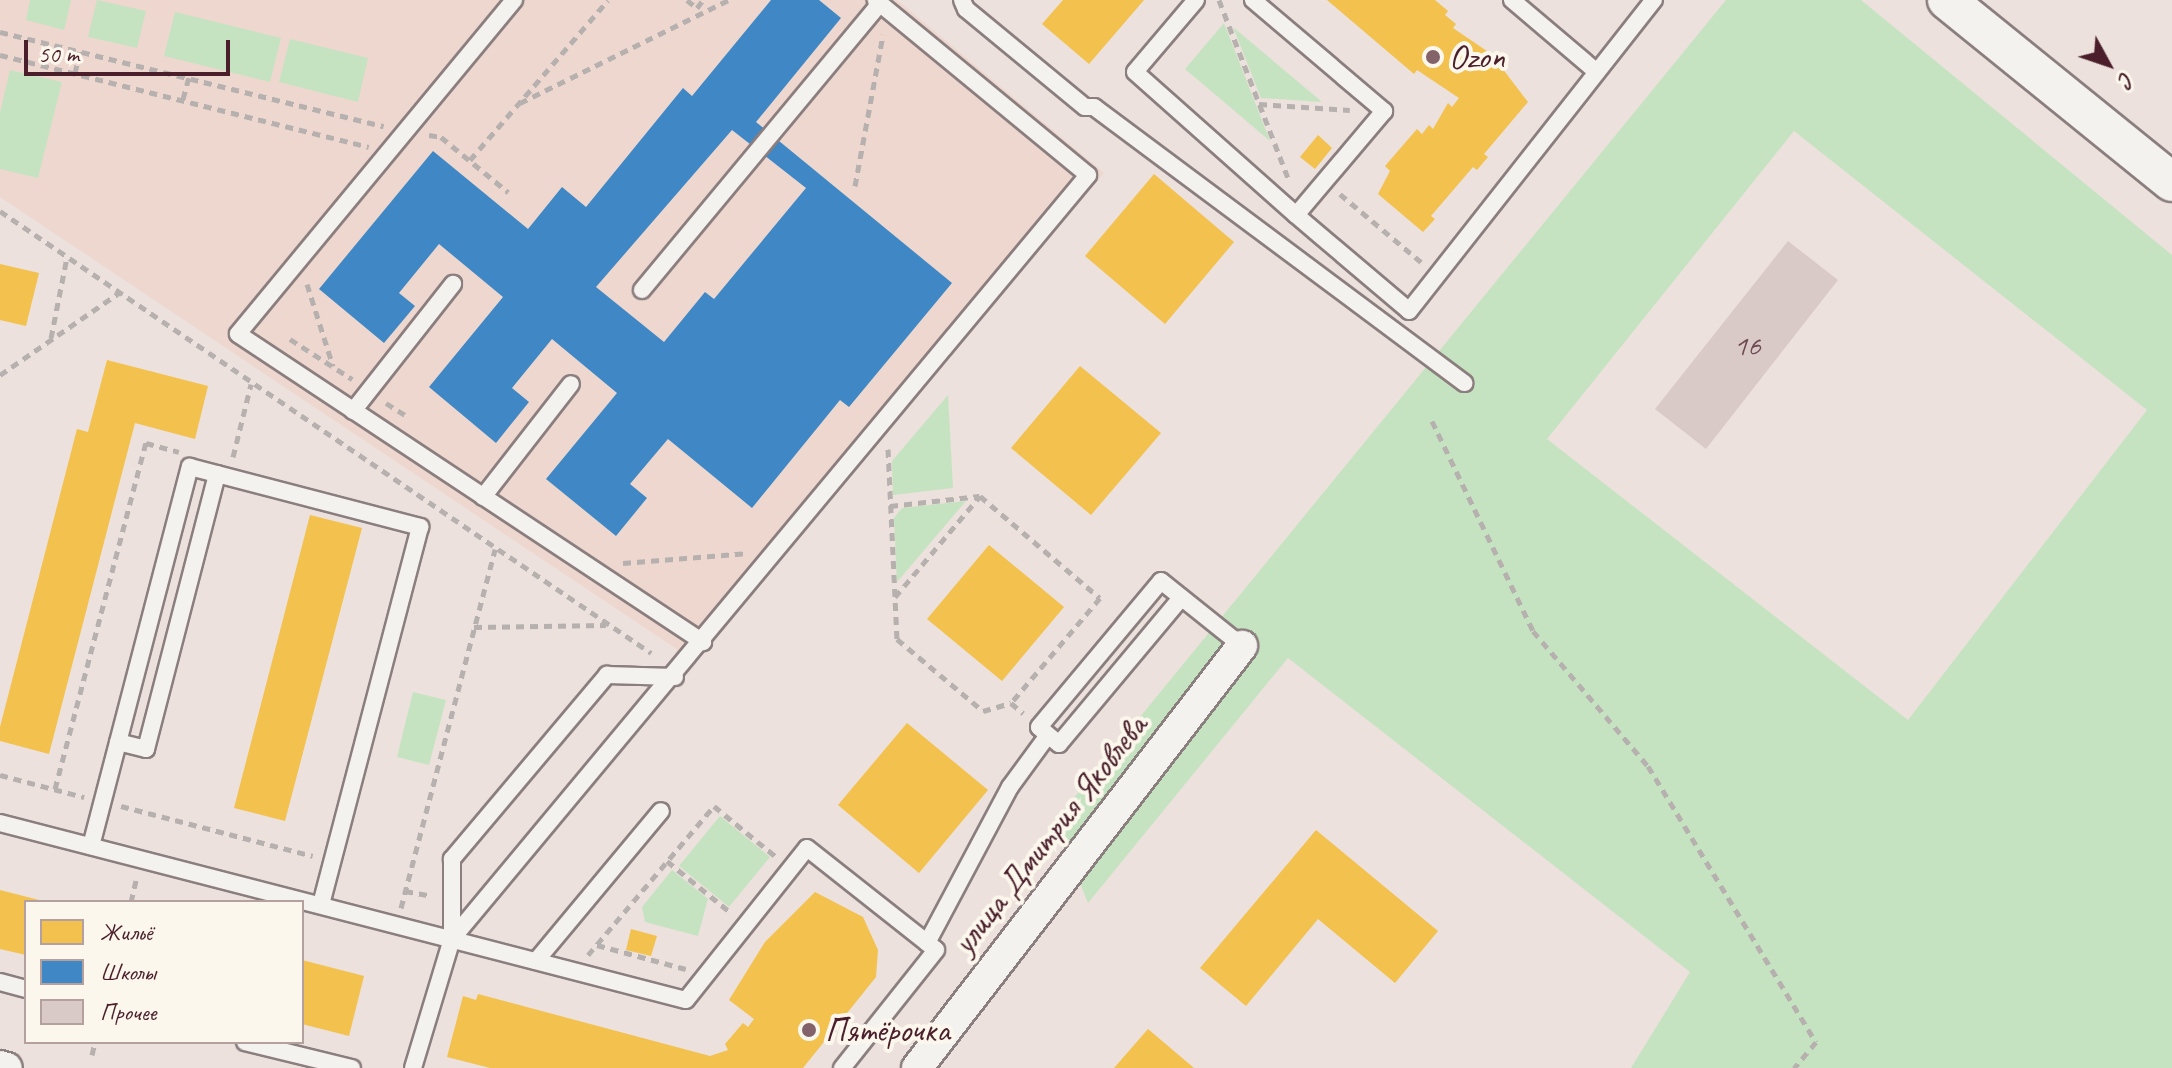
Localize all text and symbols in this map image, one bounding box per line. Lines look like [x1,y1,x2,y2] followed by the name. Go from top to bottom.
[28,24,234,74] scale bar
[2068,24,2148,104] north arrow
[1449,37,1505,77] place label: Ozon
[38,39,79,69] text: 50 m
[1424,48,1442,66] marker: Ozon
[2112,66,2141,93] text: С
[1734,327,1760,363] house number: 16
[942,705,1156,963] street label: улица Дмитрия Яковлева
[24,900,304,1044] legend
[100,917,152,947] text: Жильё
[100,957,156,987] text: Школы
[100,997,156,1027] text: Прочее
[825,1010,950,1050] place label: Пятёрочка
[800,1021,818,1039] marker: Пятёрочка

